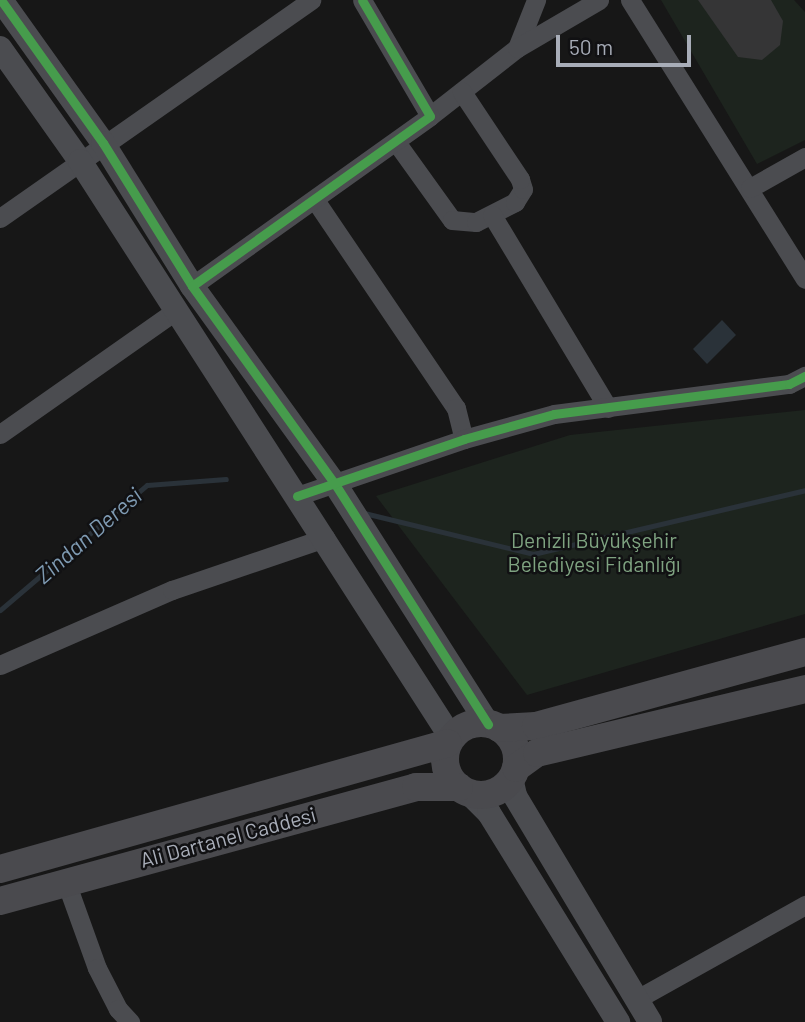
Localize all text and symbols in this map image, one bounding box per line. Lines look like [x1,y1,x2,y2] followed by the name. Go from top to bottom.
[560,21,695,65] scale bar
[569,34,613,59] text: 50 m
[29,481,147,589] water label: Zindan Deresi
[508,527,680,577] park label: Denizli Büyükşehir Belediyesi Fidanlığı
[137,801,319,873] street label: Ali Dartanel Caddesi

